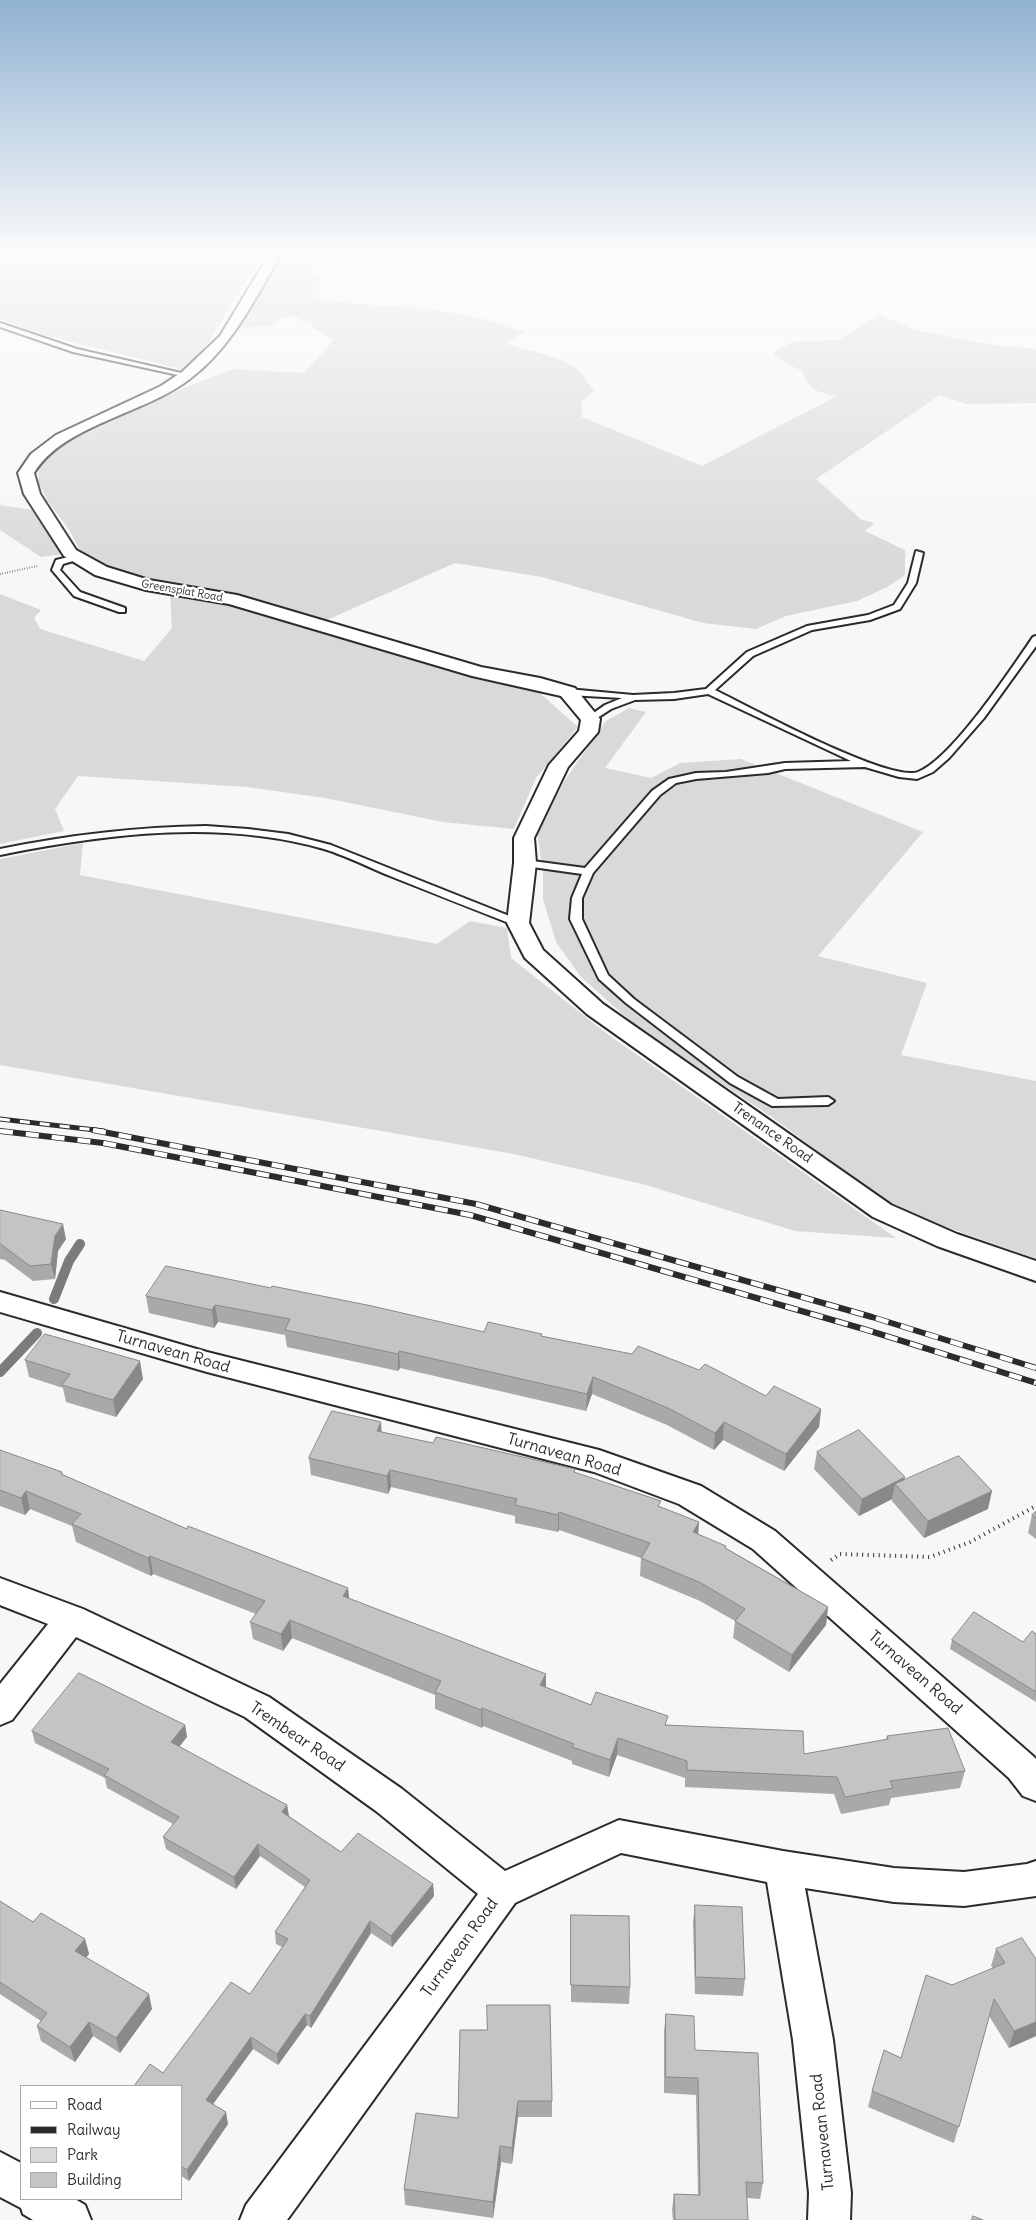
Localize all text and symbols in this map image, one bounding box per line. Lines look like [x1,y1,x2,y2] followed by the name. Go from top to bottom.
[140,577,224,605] street label: Greensplat Road
[729,1099,815,1167] street label: Trenance Road
[114,1327,232,1377] street label: Turnavean Road
[505,1430,623,1480] street label: Turnavean Road
[864,1627,966,1719] street label: Turnavean Road
[246,1698,348,1776] street label: Trembear Road
[418,1895,502,2001] street label: Turnavean Road
[807,2073,839,2191] street label: Turnavean Road
[20,2085,182,2200] legend
[67,2095,102,2114] text: Road
[67,2120,121,2139] text: Railway
[67,2145,98,2164] text: Park
[67,2170,122,2189] text: Building

